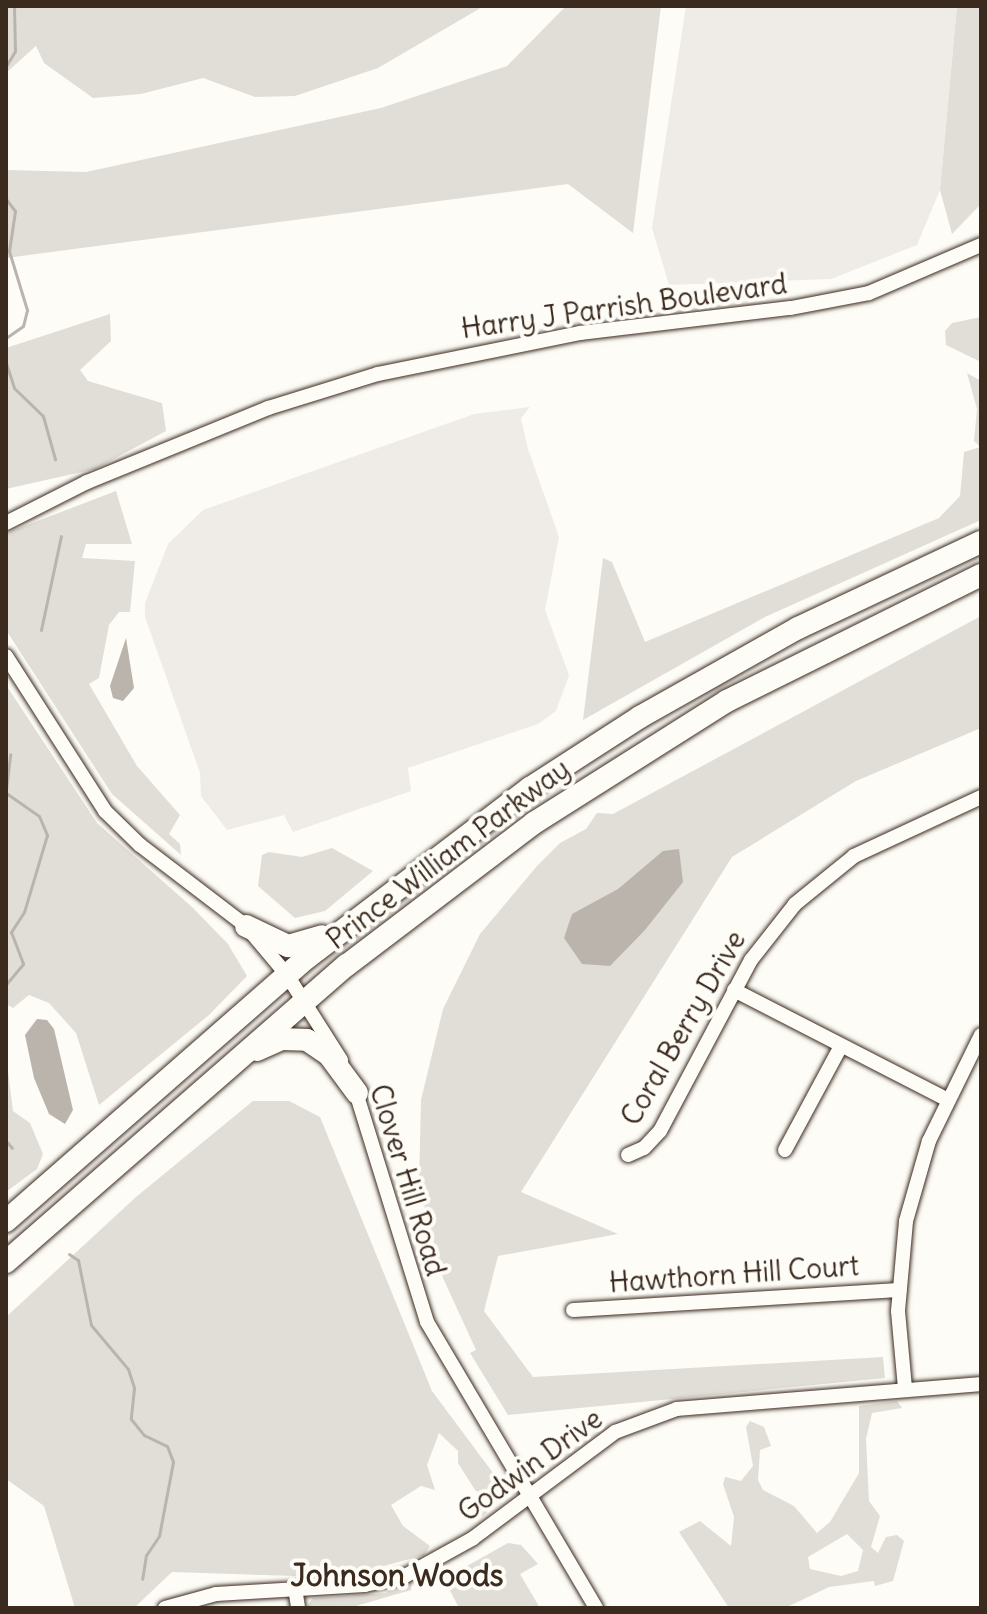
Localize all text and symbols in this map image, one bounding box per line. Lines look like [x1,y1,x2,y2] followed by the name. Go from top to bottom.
[459,267,789,345] street label: Harry J Parrish Boulevard
[320,752,576,956] street label: Prince William Parkway
[614,925,752,1131] street label: Coral Berry Drive
[363,1080,453,1280] street label: Clover Hill Road
[608,1249,860,1299] street label: Hawthorn Hill Court
[451,1402,609,1528] street label: Godwin Drive
[291,1557,503,1593] district label: Johnson Woods

